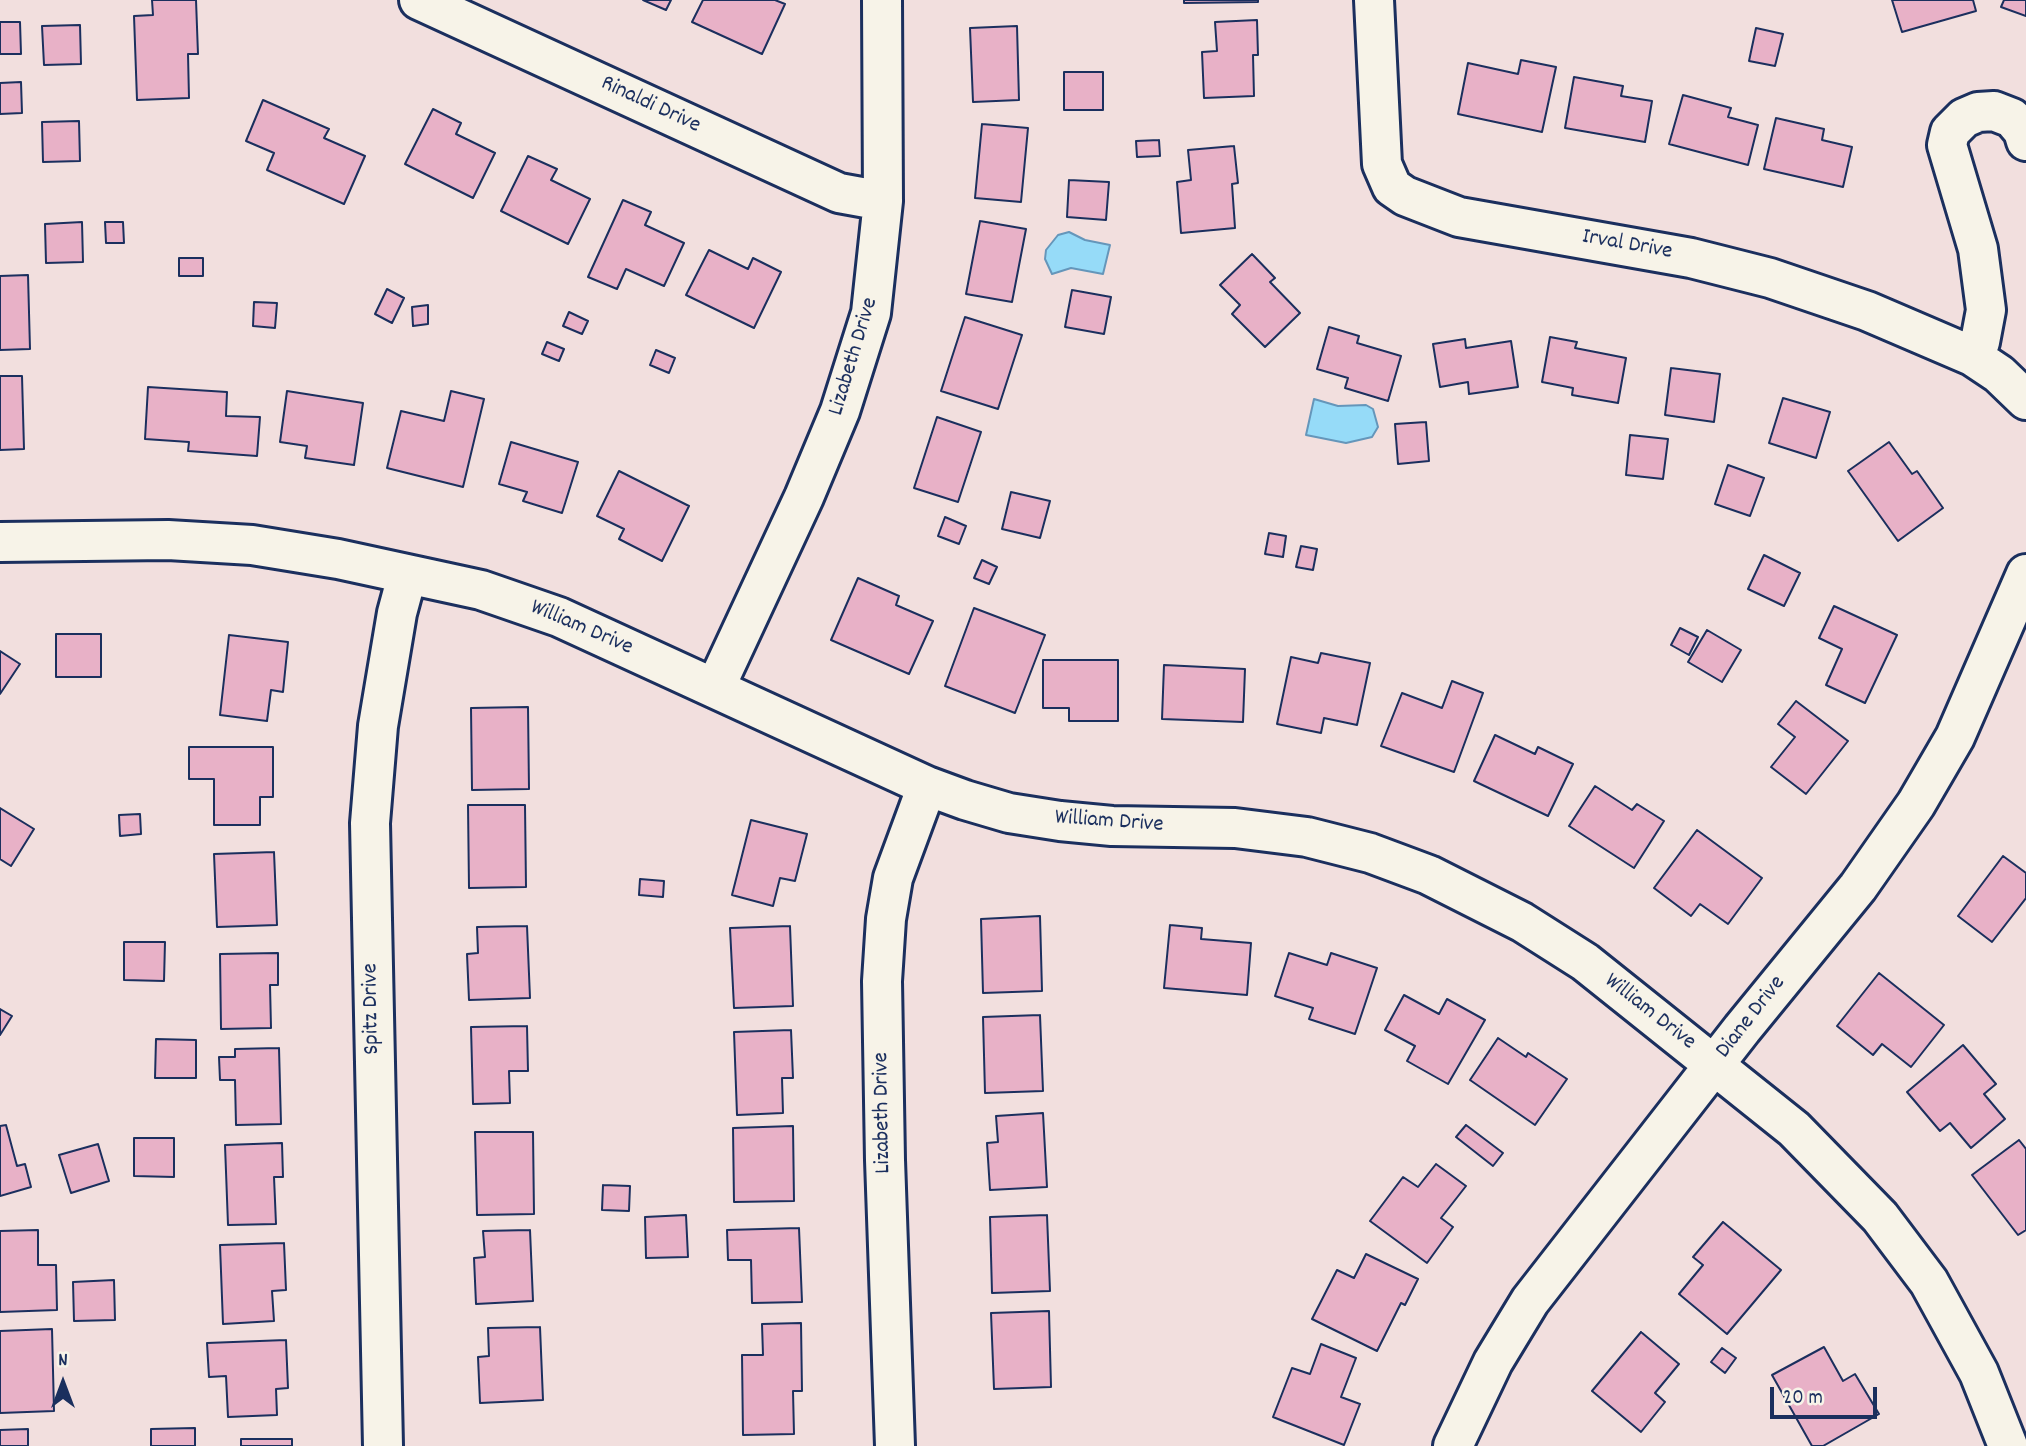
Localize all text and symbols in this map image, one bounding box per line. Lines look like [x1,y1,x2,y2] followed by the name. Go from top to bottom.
[596,71,704,141] street label: Rinaldi Drive
[1580,224,1674,268] street label: Irval Drive
[824,295,886,419] street label: Lizabeth Drive
[526,595,636,663] street label: William Drive
[1054,805,1164,841] street label: William Drive
[358,963,388,1055] street label: Spitz Drive
[1598,969,1700,1057] street label: William Drive
[1711,971,1793,1065] street label: Diane Drive
[869,1052,899,1174] street label: Lizabeth Drive
[28,1348,98,1418] north arrow
[58,1348,68,1375] text: N
[1774,1372,1881,1416] scale bar
[1783,1384,1823,1414] text: 20 m

